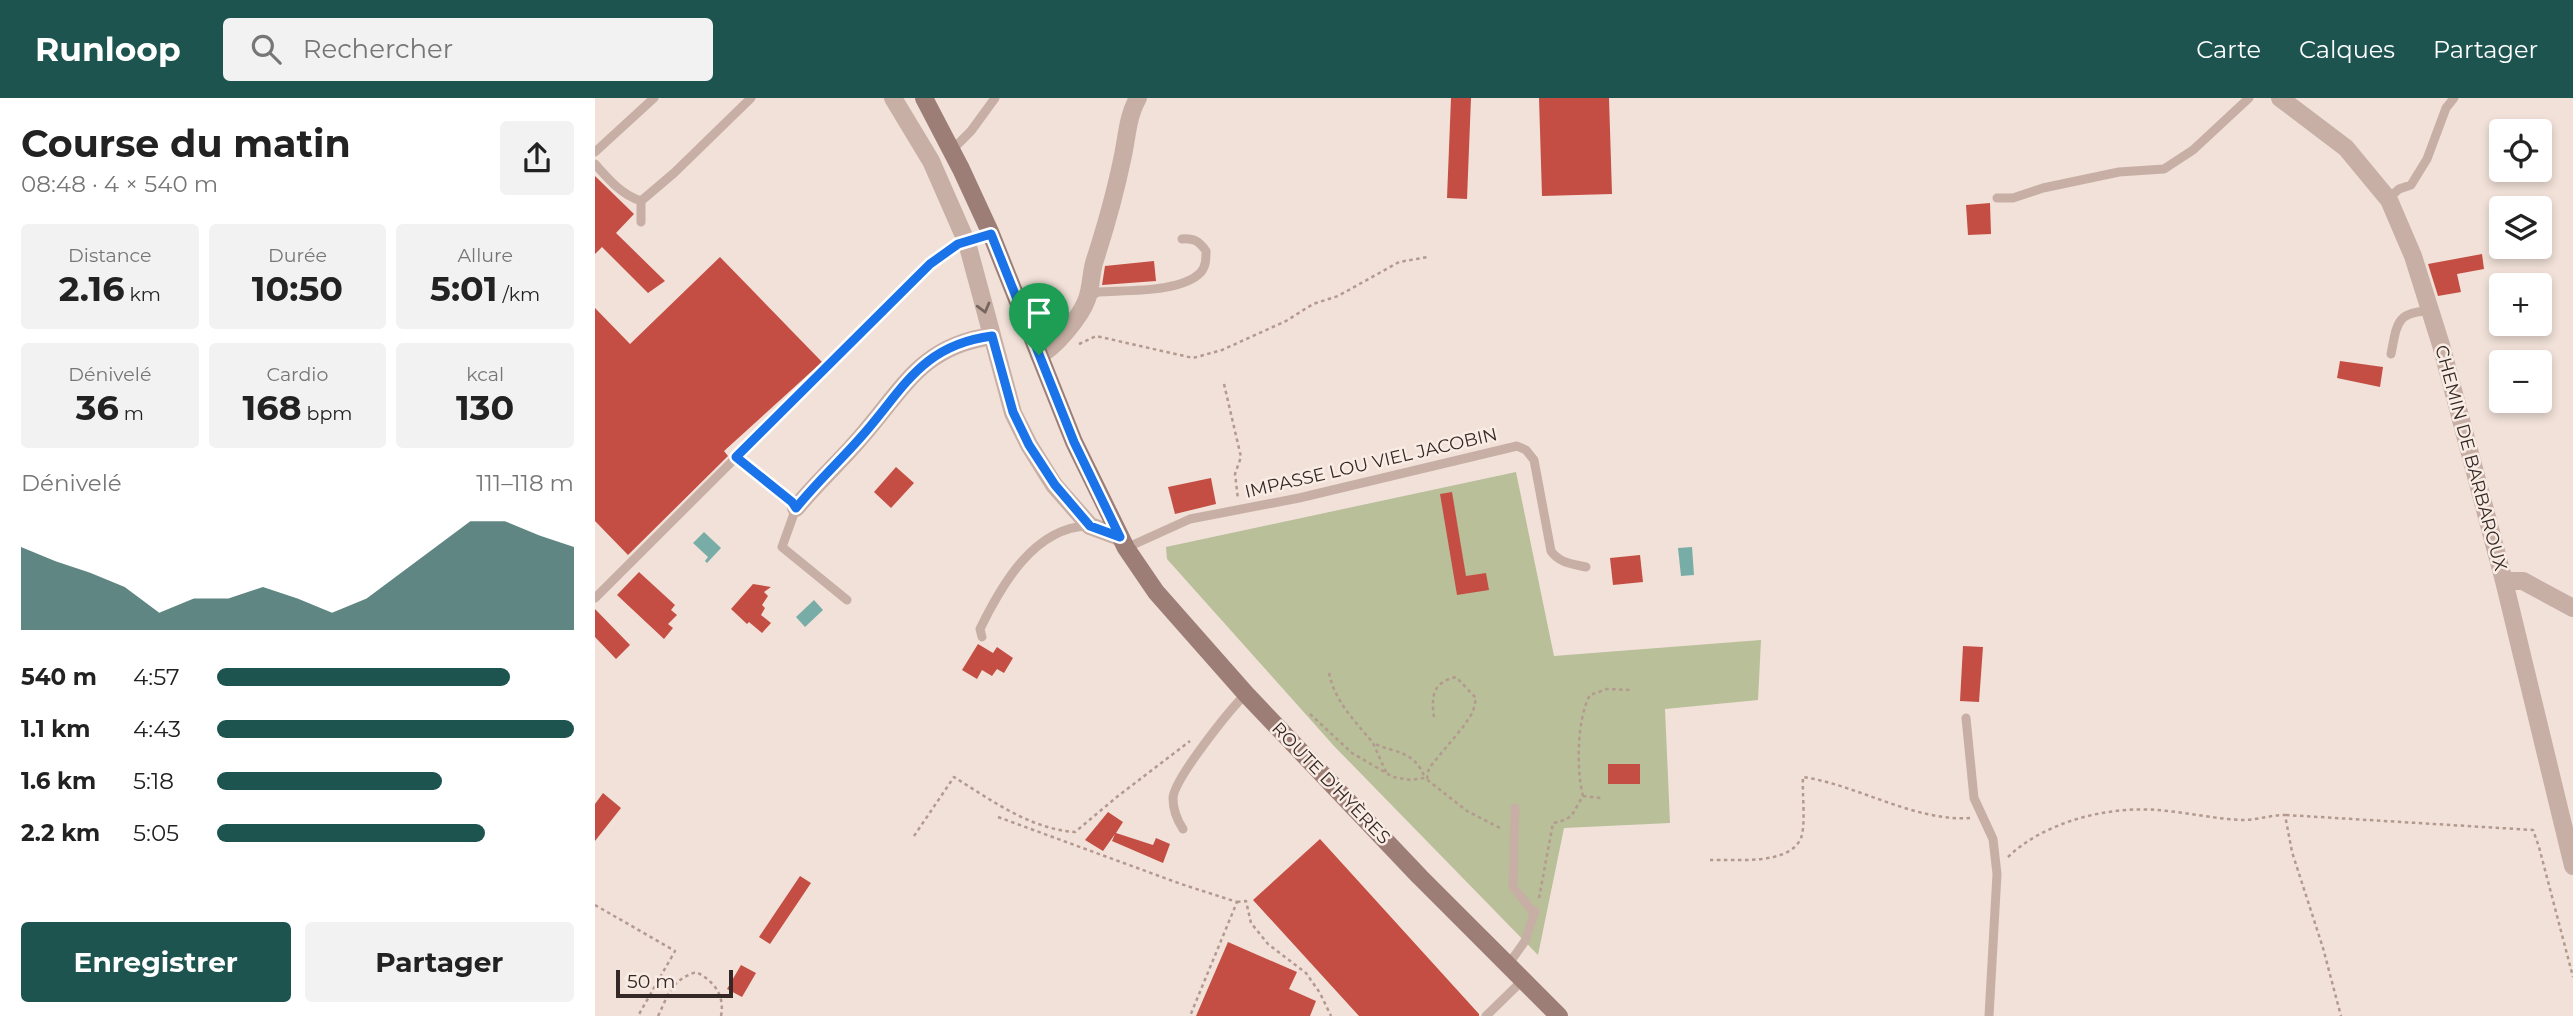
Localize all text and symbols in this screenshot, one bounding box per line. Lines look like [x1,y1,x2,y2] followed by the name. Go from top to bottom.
[223,18,713,81] search box
[35,29,181,69] text: Runloop
[247,30,285,68] icon: search
[303,33,453,65] text: Rechercher
[2196,35,2261,64] text: Carte
[2299,35,2395,64] text: Calques
[2433,35,2538,64] text: Partager
[2489,119,2552,413] map controls
[2489,119,2552,182] button: locate
[21,120,351,167] text: Course du matin
[500,121,574,195] button: share
[21,170,218,198] text: 08:48 · 4 × 540 m
[2489,196,2552,259] button: layers
[68,244,152,267] text: Distance
[268,244,327,267] text: Durée
[457,244,513,267] text: Allure
[59,267,124,310] text: 2.16
[252,267,343,310] text: 10:50
[430,267,497,310] text: 5:01
[2489,273,2552,336] button: +
[124,283,161,306] text: km
[497,283,540,306] text: /km
[1009,283,1069,355] pin
[1020,294,1058,332] icon: arrive
[976,302,991,314] one-way arrow
[2430,343,2512,573] street label: CHEMIN DE BARBAROUX
[2489,350,2552,413] button: −
[68,363,151,386] text: Dénivelé
[267,363,328,386] text: Cardio
[466,363,504,386] text: kcal
[76,386,119,429] text: 36
[242,386,302,429] text: 168
[456,386,514,429] text: 130
[119,402,144,425] text: m
[302,402,353,425] text: bpm
[1243,423,1499,503] street label: IMPASSE LOU VIEL JACOBIN
[21,469,122,497] text: Dénivelé
[476,469,574,497] text: 111–118 m
[21,663,97,691] text: 540 m
[133,663,179,691] text: 4:57
[21,715,90,743] text: 1.1 km
[133,715,181,743] text: 4:43
[1267,717,1395,849] street label: ROUTE D'HYÈRES
[21,767,96,795] text: 1.6 km
[133,767,174,795] text: 5:18
[21,819,100,847] text: 2.2 km
[133,819,179,847] text: 5:05
[21,922,291,1002] button: Enregistrer
[305,922,574,1002] button: Partager
[616,967,733,999] scale bar
[627,970,675,993] text: 50 m

